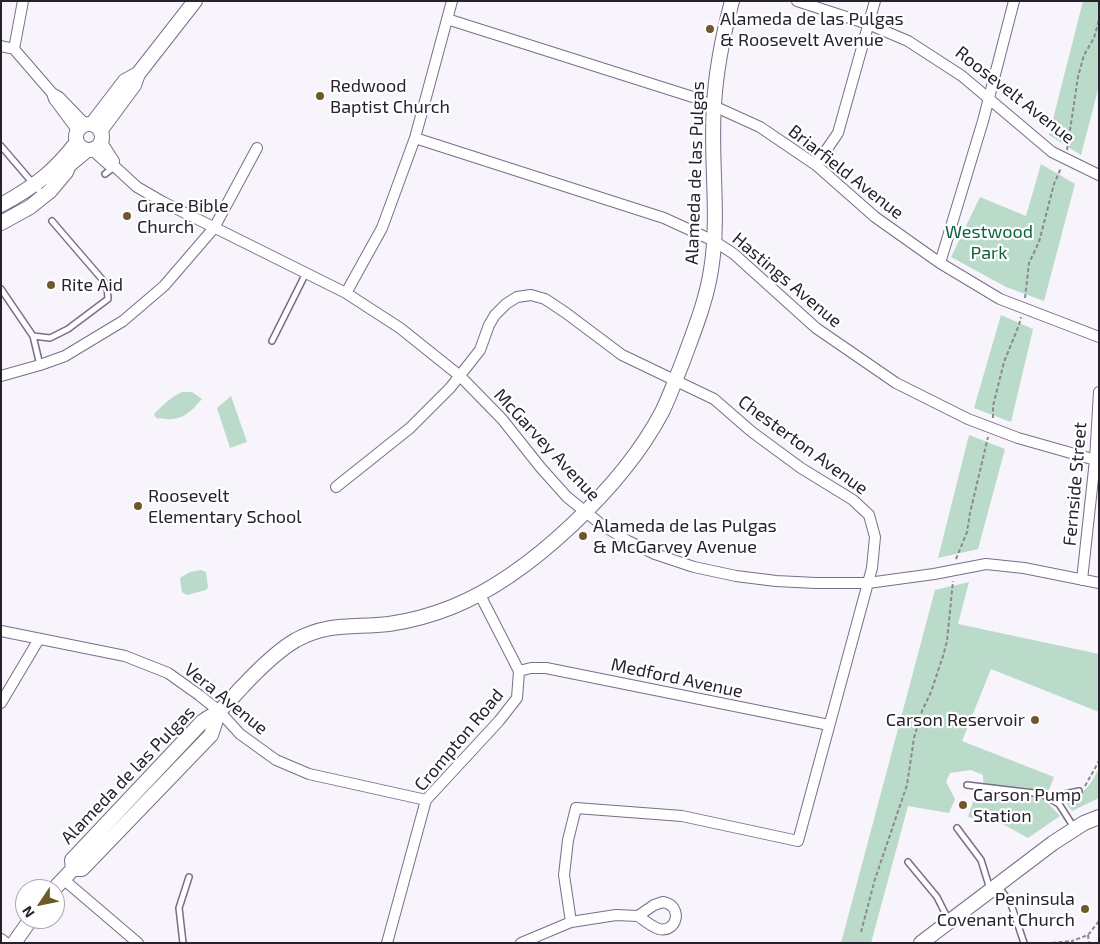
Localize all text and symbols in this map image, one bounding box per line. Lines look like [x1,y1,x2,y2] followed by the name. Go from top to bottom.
[720,8,904,50] place label: Alameda de las Pulgas & Roosevelt Avenue
[704,23,716,35] marker: Alameda de las Pulgas & Roosevelt Avenue
[951,42,1079,148] street label: Roosevelt Avenue
[330,75,450,118] place label: Redwood Baptist Church
[681,81,709,265] street label: Alameda de las Pulgas
[314,90,326,102] marker: Redwood Baptist Church
[784,120,908,224] street label: Briarfield Avenue
[137,195,229,238] place label: Grace Bible Church
[121,210,133,222] marker: Grace Bible Church
[945,221,1033,264] park label: Westwood Park
[728,228,846,332] street label: Hastings Avenue
[61,274,123,296] place label: Rite Aid
[45,279,57,291] marker: Rite Aid
[489,384,605,506] street label: McGarvey Avenue
[734,391,872,499] street label: Chesterton Avenue
[1059,421,1091,547] street label: Fernside Street
[148,485,302,528] place label: Roosevelt Elementary School
[132,500,144,512] marker: Roosevelt Elementary School
[593,515,777,558] place label: Alameda de las Pulgas & McGarvey Avenue
[577,530,589,542] marker: Alameda de las Pulgas & McGarvey Avenue
[609,653,745,703] street label: Medford Avenue
[180,659,272,739] street label: Vera Avenue
[410,685,508,795] street label: Crompton Road
[56,701,200,849] street label: Alameda de las Pulgas
[886,709,1025,731] place label: Carson Reservoir
[1029,714,1041,726] marker: Carson Reservoir
[973,784,1081,826] place label: Carson Pump Station
[957,799,969,811] marker: Carson Pump Station
[15,879,65,929] north arrow
[937,888,1075,931] place label: Peninsula Covenant Church
[18,903,38,921] text: N
[1079,903,1091,915] marker: Peninsula Covenant Church

